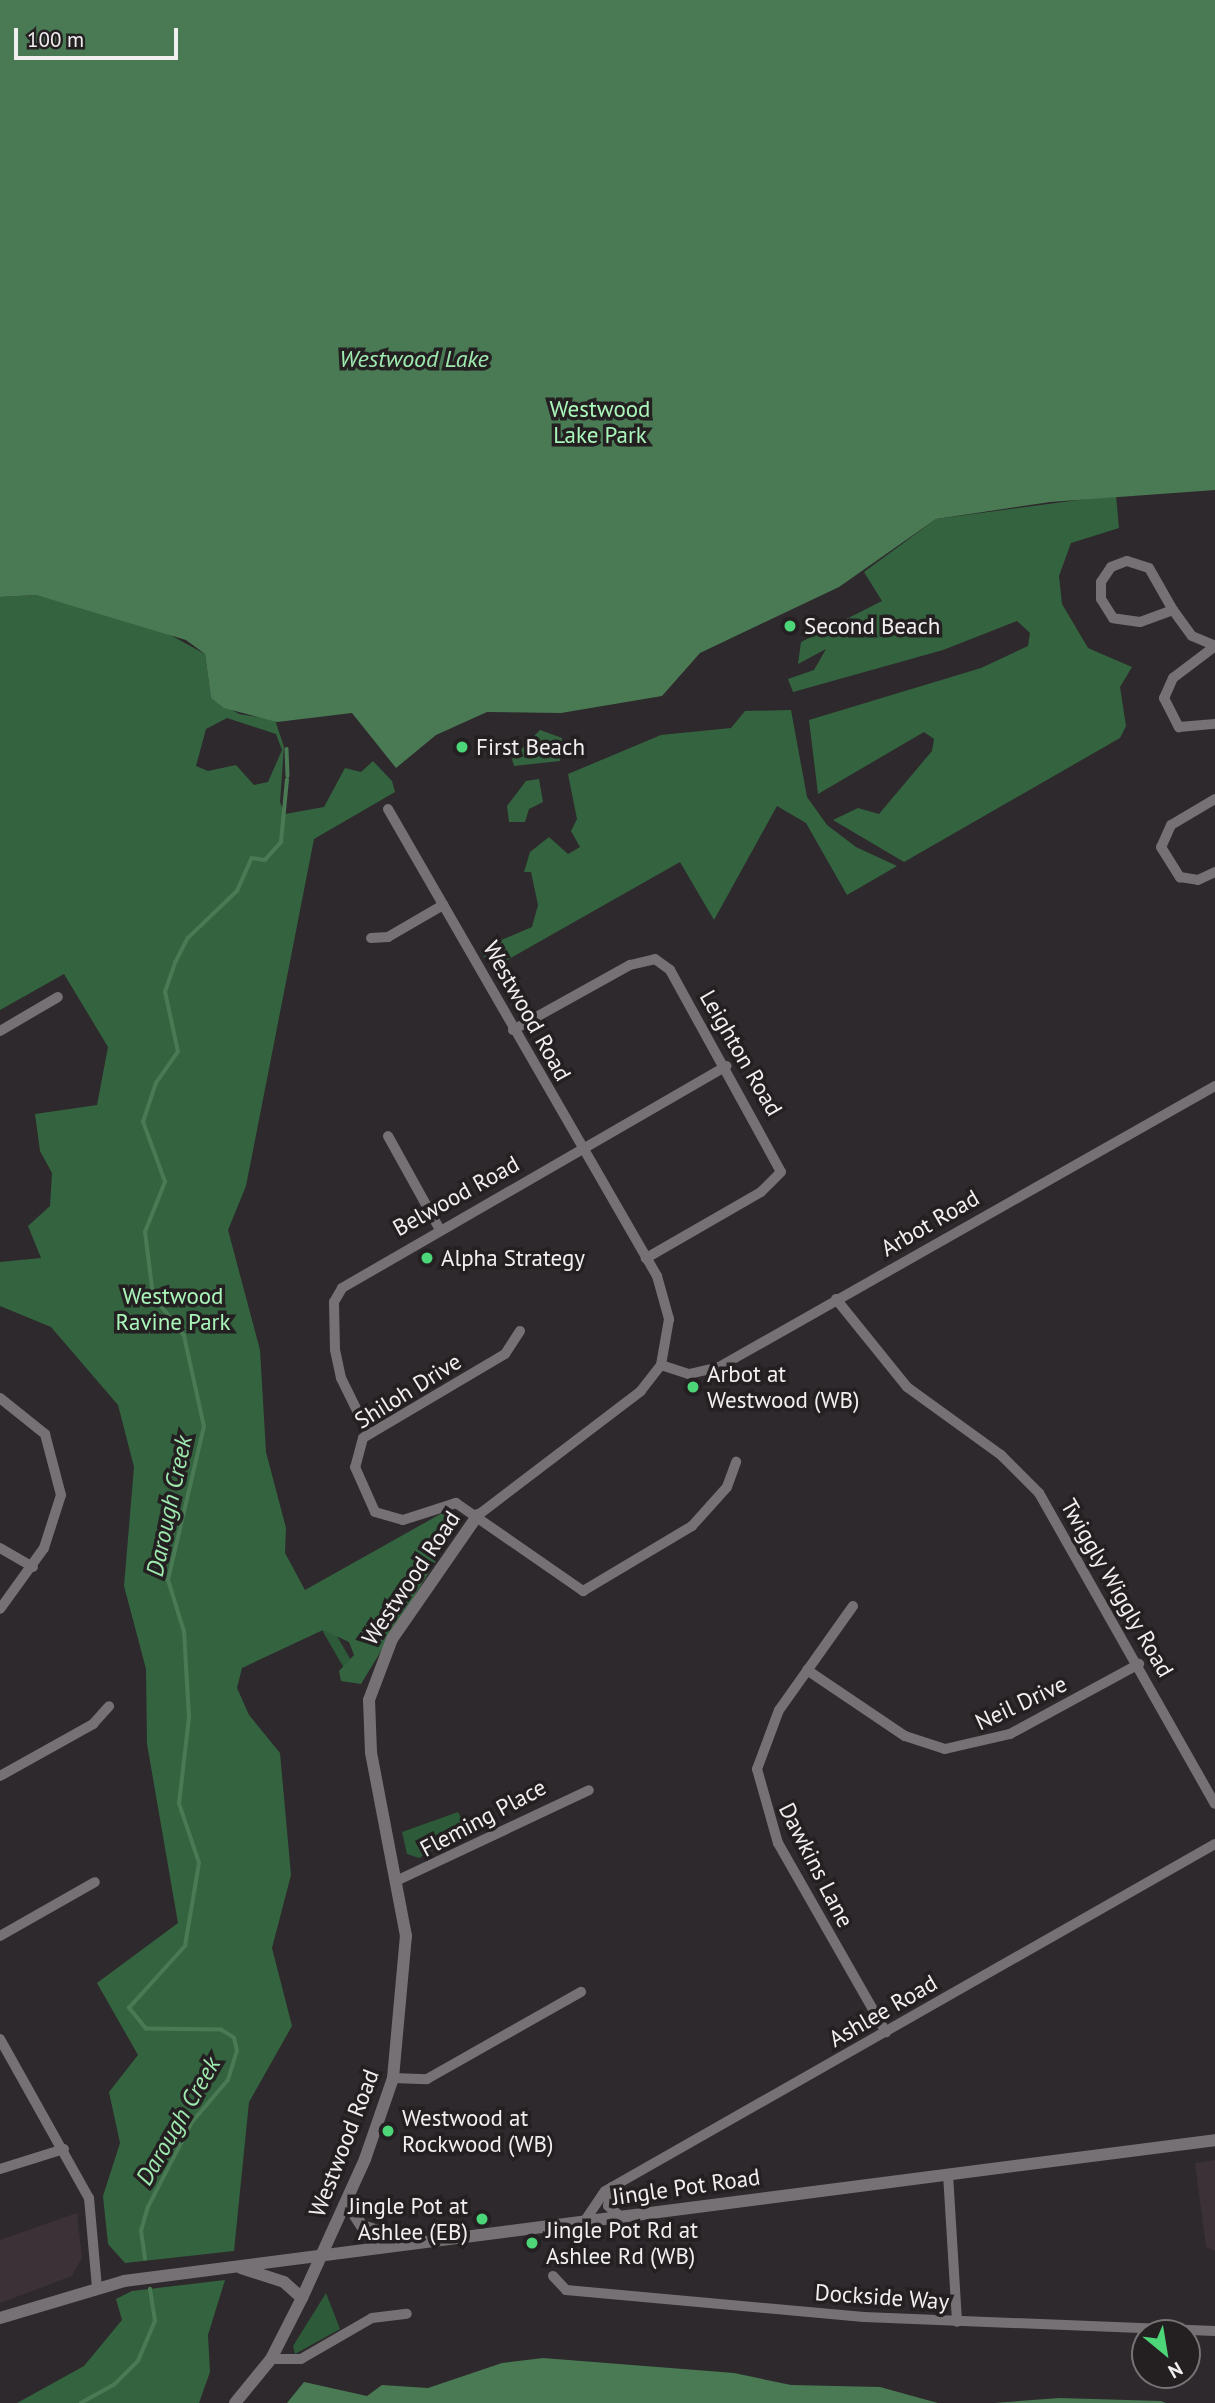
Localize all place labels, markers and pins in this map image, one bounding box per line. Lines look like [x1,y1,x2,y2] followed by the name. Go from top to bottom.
[804,612,940,640] place label: Second Beach
[782,618,798,634] marker: Second Beach
[476,733,585,761] place label: First Beach
[454,739,470,755] marker: First Beach
[441,1244,585,1272] place label: Alpha Strategy
[419,1250,435,1266] marker: Alpha Strategy
[707,1360,859,1414] place label: Arbot at Westwood (WB)
[685,1379,701,1395] marker: Arbot at Westwood (WB)
[402,2104,553,2158] place label: Westwood at Rockwood (WB)
[380,2123,396,2139] marker: Westwood at Rockwood (WB)
[348,2192,468,2246] place label: Jingle Pot at Ashlee (EB)
[474,2211,490,2227] marker: Jingle Pot at Ashlee (EB)
[546,2216,698,2270] place label: Jingle Pot Rd at Ashlee Rd (WB)
[524,2235,540,2251] marker: Jingle Pot Rd at Ashlee Rd (WB)

